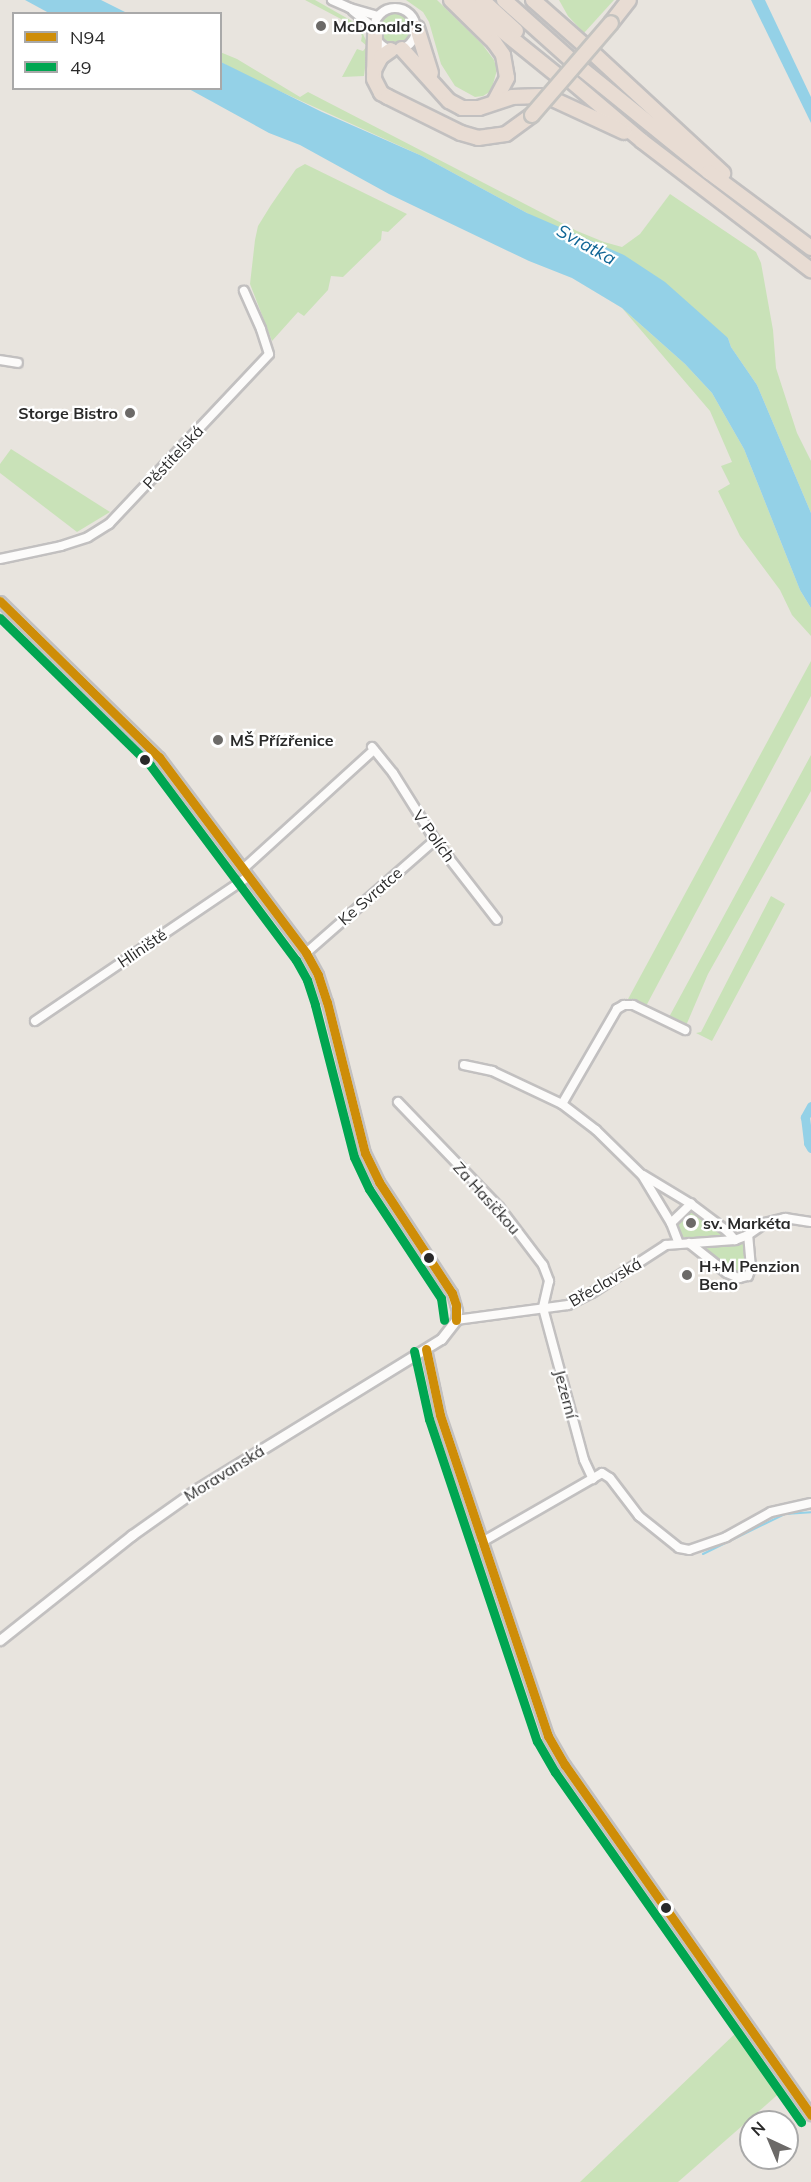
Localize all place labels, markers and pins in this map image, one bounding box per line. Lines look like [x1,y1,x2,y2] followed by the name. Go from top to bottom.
[333,16,422,36] place label: McDonald's
[314,19,328,33] marker: McDonald's
[18,403,118,423] place label: Storge Bistro
[123,406,137,420] marker: Storge Bistro
[230,730,333,750] place label: MŠ Přízřenice
[211,733,225,747] marker: MŠ Přízřenice
[139,754,151,766] unlabelled marker
[703,1213,791,1233] place label: sv. Markéta
[684,1216,698,1230] marker: sv. Markéta
[423,1252,435,1264] unlabelled marker
[699,1256,800,1294] place label: H+M Penzion Beno
[680,1268,694,1282] marker: H+M Penzion Beno
[660,1902,672,1914] unlabelled marker

